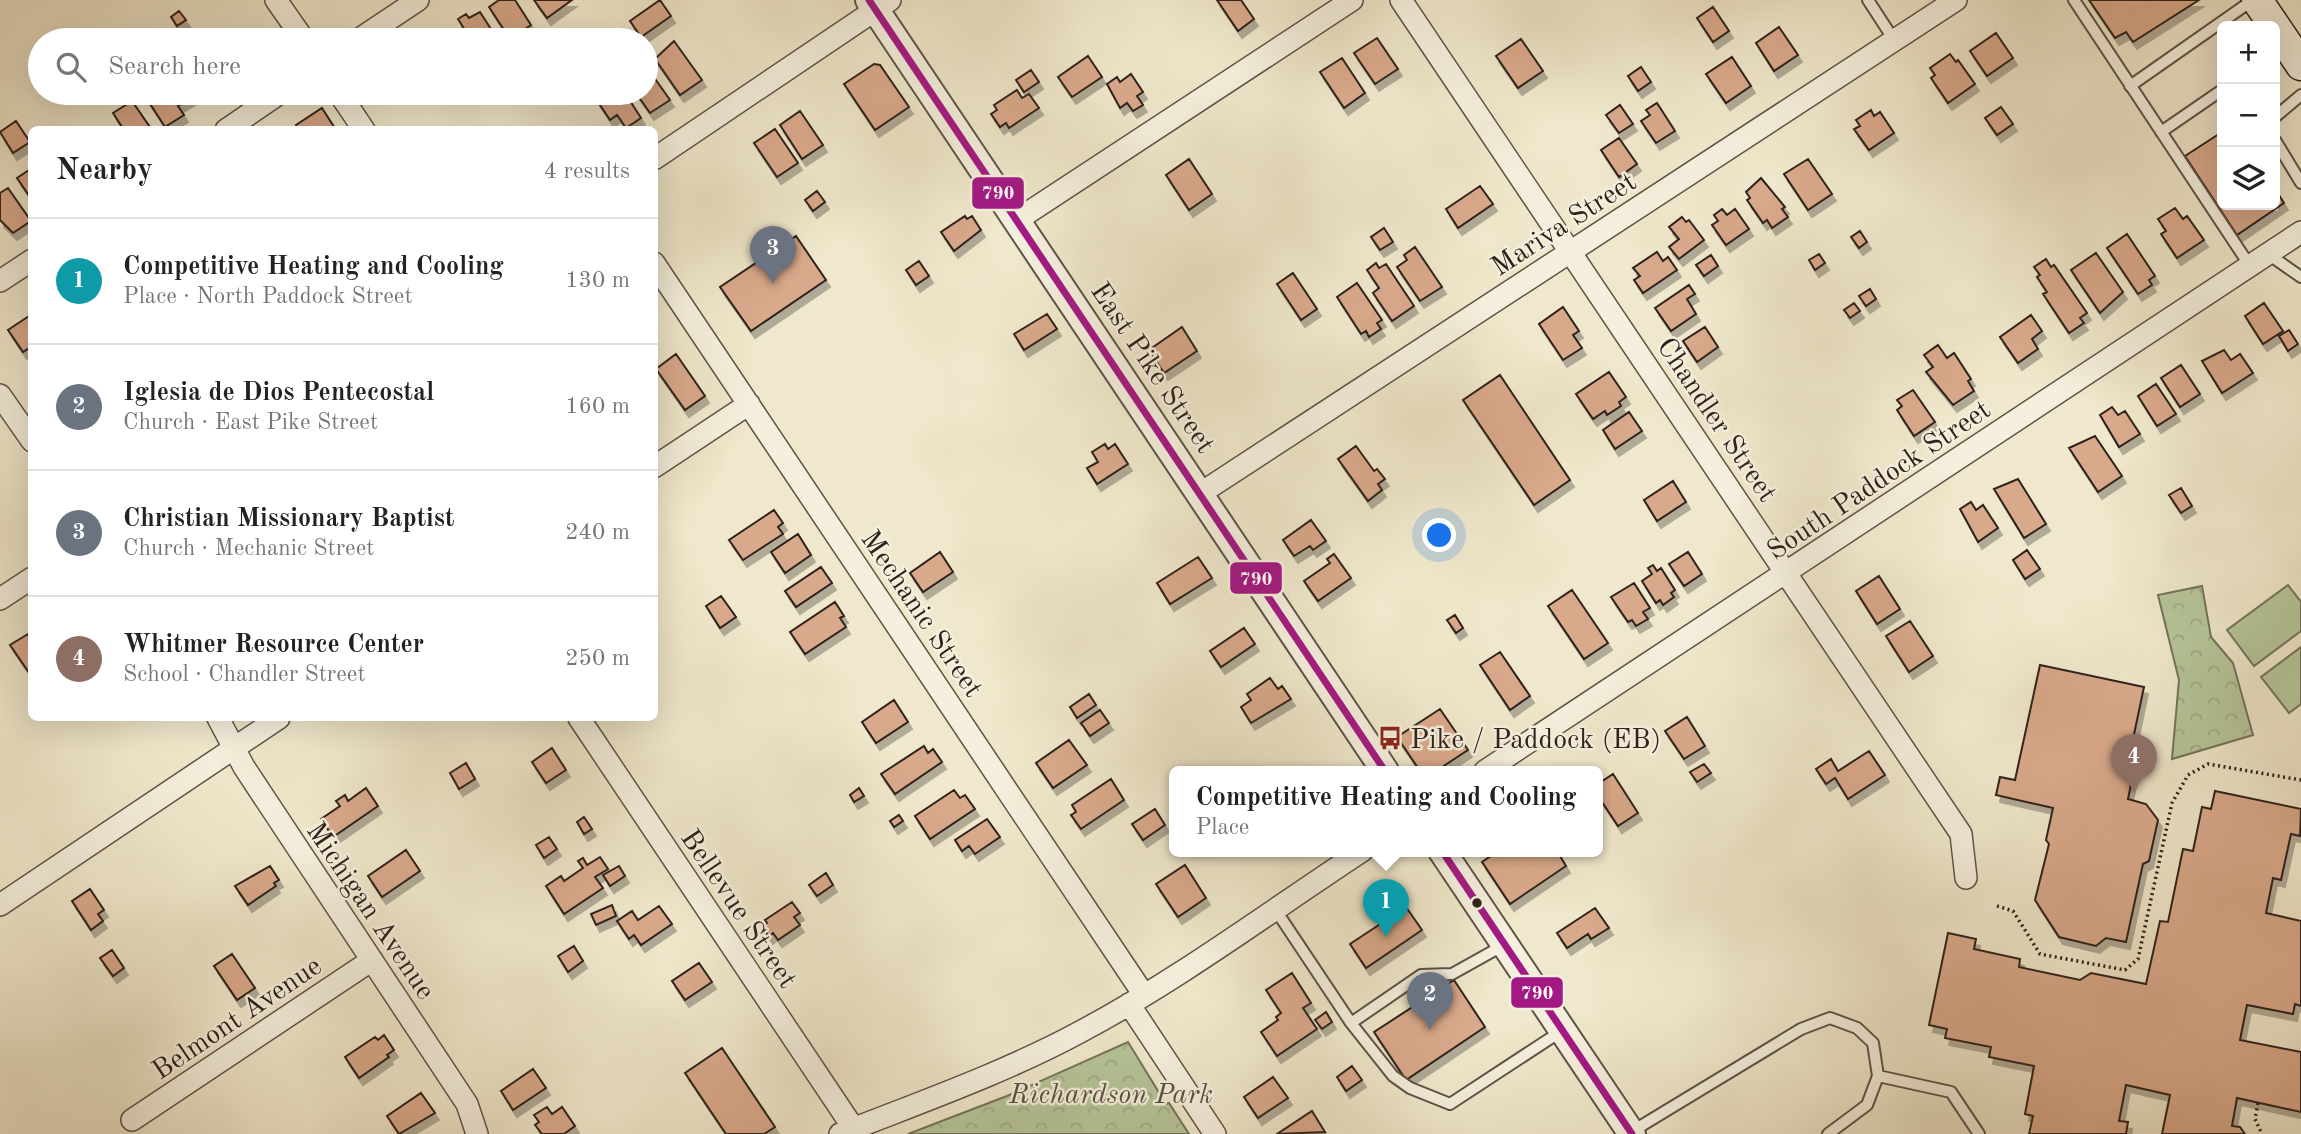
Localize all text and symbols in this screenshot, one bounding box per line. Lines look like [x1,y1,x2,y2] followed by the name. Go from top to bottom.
[2217,21,2280,210] map controls
[2217,21,2280,84] button: +
[28,28,658,105] search box
[52,48,90,86] icon: search
[108,54,241,80] text: Search here
[2217,84,2280,147] button: −
[2217,147,2280,210] button: layers
[56,156,153,186] text: Nearby
[544,160,630,183] text: 4 results
[1487,169,1642,283] street label: Mariva Street
[971,176,1025,210] line badge: 790
[981,185,1015,204] text: 790
[750,226,796,284] pin: 3
[123,254,504,280] text: Competitive Heating and Cooling
[72,269,86,292] text: 1
[565,269,630,292] text: 130 m
[1084,278,1219,459] street label: East Pike Street
[123,285,412,308] text: Place · North Paddock Street
[1650,333,1781,508] street label: Chandler Street
[123,380,434,406] text: Iglesia de Dios Pentecostal
[72,395,86,418] text: 2
[565,395,630,418] text: 160 m
[1763,396,1996,567] street label: South Paddock Street
[123,411,378,434] text: Church · East Pike Street
[123,506,454,532] text: Christian Missionary Baptist
[1422,518,1456,552] your location
[72,521,86,544] text: 3
[565,521,630,544] text: 240 m
[855,526,987,703] street label: Mechanic Street
[123,537,374,560] text: Church · Mechanic Street
[1229,561,1283,595] line badge: 790
[1239,571,1273,590] text: 790
[123,632,424,658] text: Whitmer Resource Center
[72,647,86,670] text: 4
[565,647,630,670] text: 250 m
[123,663,365,686] text: School · Chandler Street
[1376,724,1404,752] bus stop icon: Pike / Paddock (EB)
[1410,727,1661,755] place label: Pike / Paddock (EB)
[2111,734,2157,792] pin: 4
[1169,766,1603,857] popup
[1196,785,1576,811] text: Competitive Heating and Cooling
[1196,816,1249,839] text: Place
[300,818,439,1005] street label: Michigan Avenue
[674,825,801,994] street label: Bellevue Street
[1363,879,1409,937] pin: 1
[1470,896,1484,910] unlabelled marker
[148,953,327,1086] street label: Belmont Avenue
[1407,972,1453,1030] pin: 2
[1510,976,1564,1009] line badge: 790
[1520,985,1554,1004] text: 790
[1008,1082,1213,1110] park label: Richardson Park

